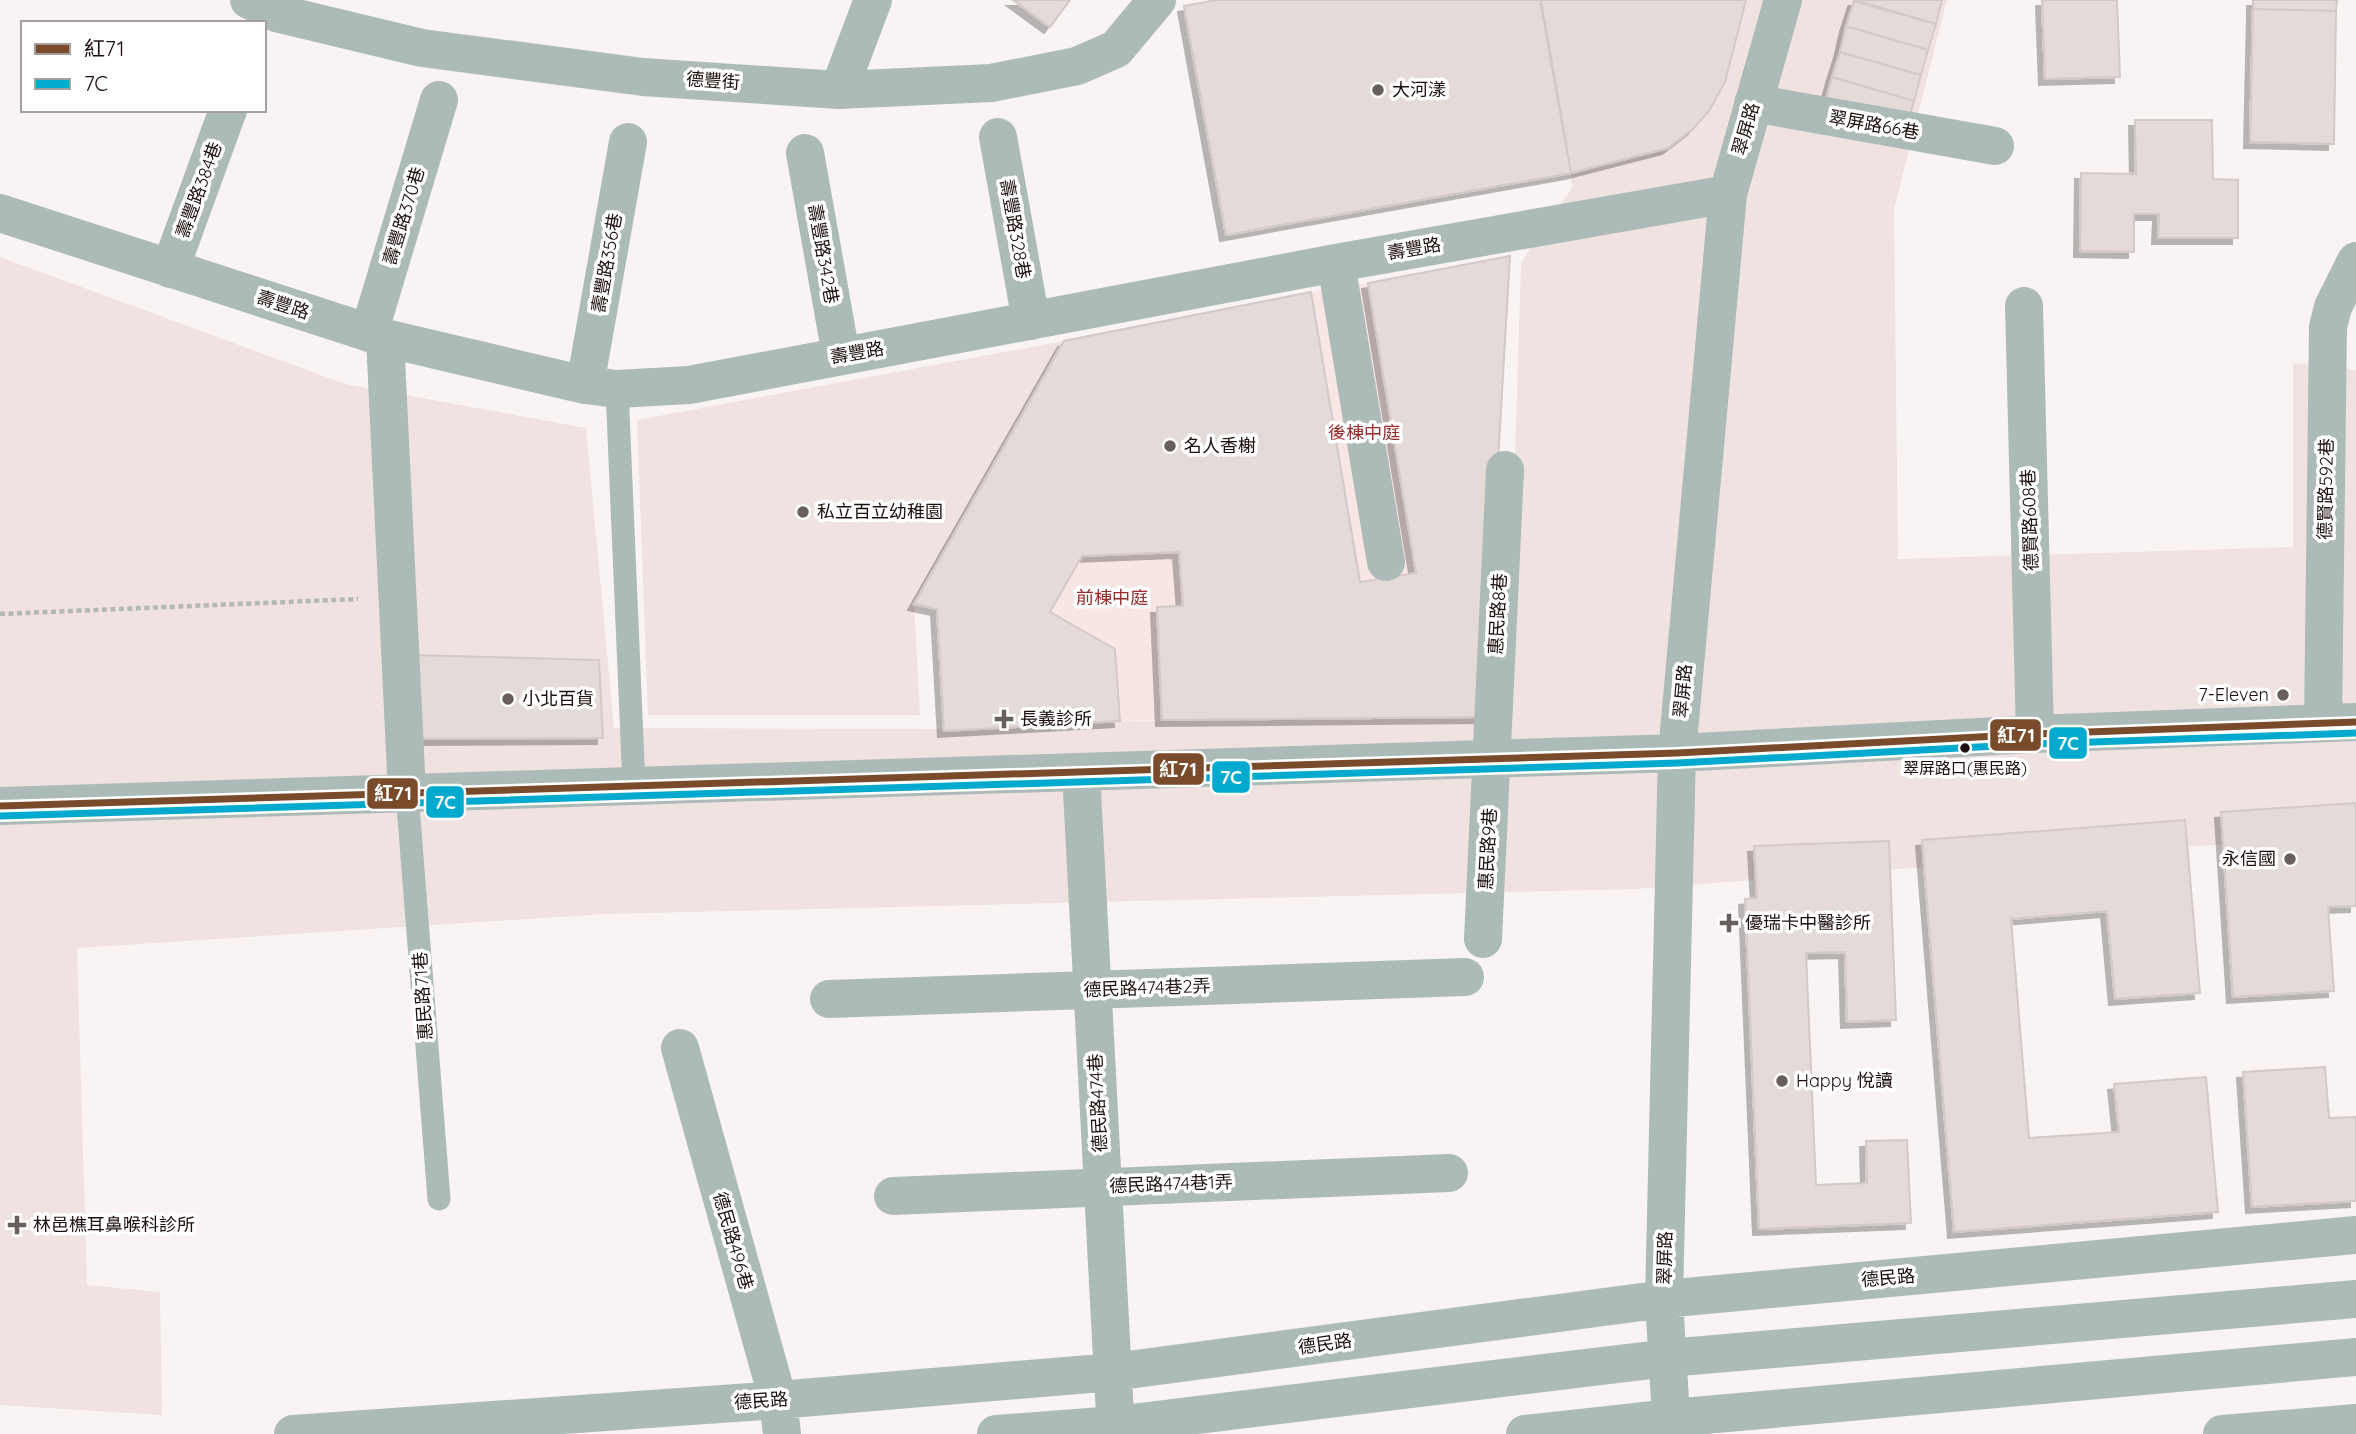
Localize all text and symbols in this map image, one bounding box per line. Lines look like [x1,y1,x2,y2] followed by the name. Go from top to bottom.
[21,21,266,112] legend
[84,35,125,61] text: 紅71
[685,67,741,94] street label: 德豐街
[84,70,108,96] text: 7C
[1392,78,1446,101] place label: 大河漾
[1370,82,1386,98] marker: 大河漾
[1727,100,1764,158] street label: 翠屏路
[1827,105,1921,144] street label: 翠屏路66巷
[171,139,227,241] street label: 壽豐路384巷
[378,164,429,268] street label: 壽豐路370巷
[995,177,1036,281] street label: 壽豐路328巷
[803,202,844,306] street label: 壽豐路342巷
[586,211,627,315] street label: 壽豐路356巷
[1385,232,1442,265] street label: 壽豐路
[254,285,312,324] street label: 壽豐路
[828,336,885,369] street label: 壽豐路
[1328,421,1400,444] park label: 後棟中庭
[1184,434,1256,457] place label: 名人香榭
[1162,438,1178,454] marker: 名人香榭
[2313,438,2338,540] street label: 德賢路592巷
[2016,469,2043,571] street label: 德賢路608巷
[817,500,943,523] place label: 私立百立幼稚園
[795,504,811,520] marker: 私立百立幼稚園
[1484,573,1511,655] street label: 惠民路8巷
[1076,586,1148,609] park label: 前棟中庭
[1669,663,1696,719] street label: 翠屏路
[2198,683,2269,706] place label: 7-Eleven
[522,687,594,710] place label: 小北百貨
[2275,687,2291,703] marker: 7-Eleven
[500,691,516,707] marker: 小北百貨
[1020,707,1092,730] place label: 長義診所
[994,709,1014,729] marker: 長義診所
[1989,718,2042,752] line badge: 紅71
[1997,723,2035,747] text: 紅71
[2048,726,2088,760] line badge: 7C
[2057,731,2079,755] text: 7C
[1958,741,1972,755] marker: 翠屏路口(惠民路)
[1152,752,1205,786] line badge: 紅71
[1159,757,1197,781] text: 紅71
[1903,758,2027,778] place label: 翠屏路口(惠民路)
[1211,760,1251,794] line badge: 7C
[1220,765,1242,789] text: 7C
[366,777,419,810] line badge: 紅71
[374,781,412,805] text: 紅71
[425,785,465,819] line badge: 7C
[434,790,456,814] text: 7C
[1474,807,1501,891] street label: 惠民路9巷
[2222,847,2276,870] place label: 永信國
[2282,851,2298,867] marker: 永信國
[1745,911,1871,934] place label: 優瑞卡中醫診所
[1719,913,1739,933] marker: 優瑞卡中醫診所
[408,951,437,1041] street label: 惠民路71巷
[1083,974,1211,1001] street label: 德民路474巷2弄
[1083,1053,1112,1153] street label: 德民路474巷
[1796,1069,1893,1092] place label: Happy 悅讀
[1774,1073,1790,1089] marker: Happy 悅讀
[1109,1170,1233,1197] street label: 德民路474巷1弄
[709,1189,758,1293] street label: 德民路496巷
[33,1213,195,1236] place label: 林邑樵耳鼻喉科診所
[7,1215,27,1235] marker: 林邑樵耳鼻喉科診所
[1653,1231,1676,1285] street label: 翠屏路
[1860,1264,1916,1291] street label: 德民路
[1297,1328,1353,1359] street label: 德民路
[733,1387,789,1414] street label: 德民路

